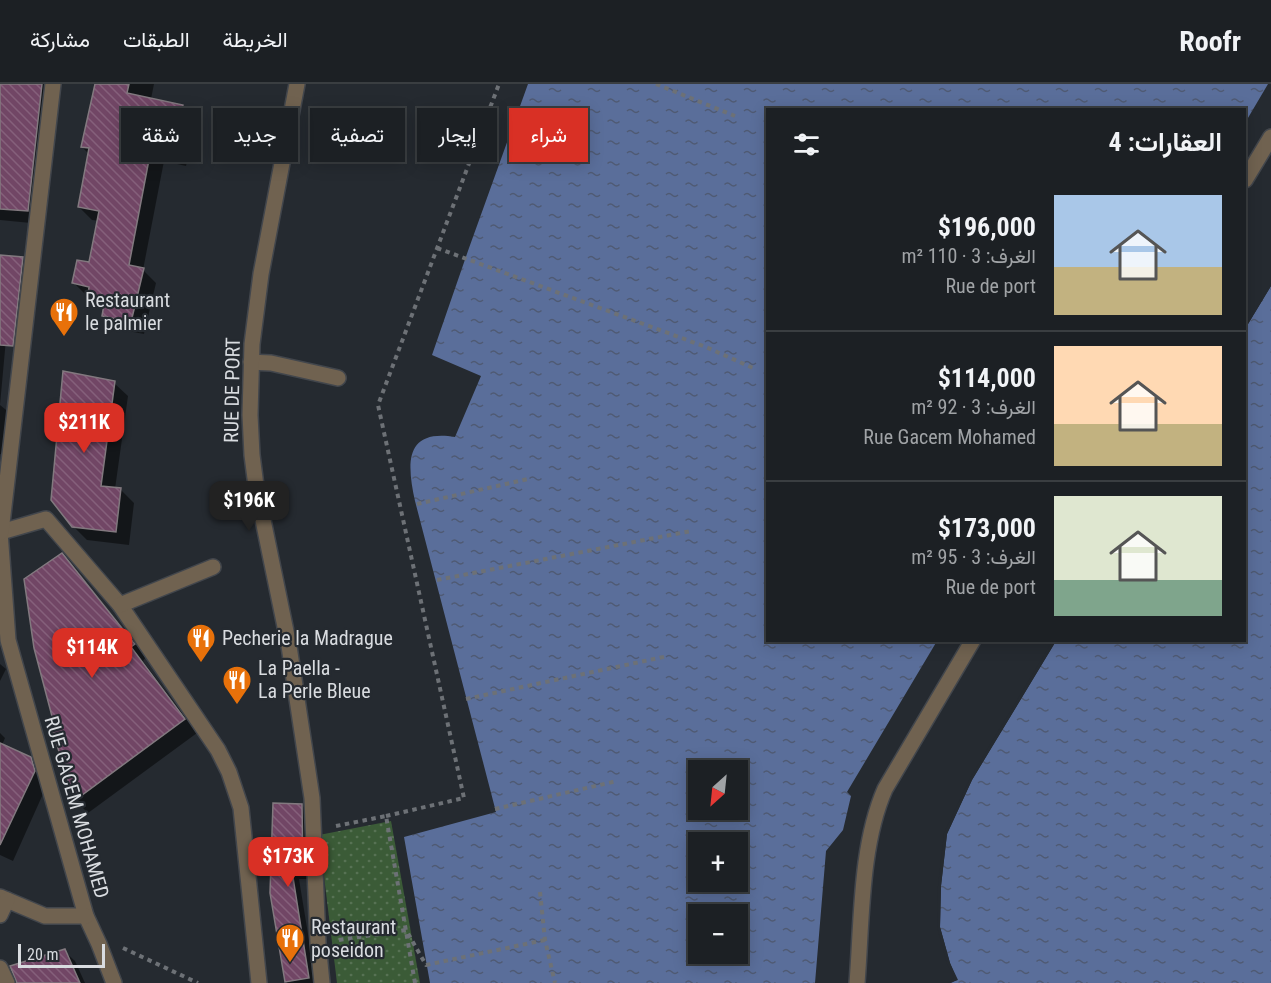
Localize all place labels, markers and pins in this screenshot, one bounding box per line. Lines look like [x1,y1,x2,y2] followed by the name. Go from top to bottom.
[85,288,170,335] place label: Restaurant le palmier
[48,296,80,338] restaurant icon: Restaurant le palmier
[42,403,126,454] pin: $211K
[207,481,291,532] pin: $196K
[185,622,217,664] restaurant icon: Pecherie la Madrague
[222,626,393,650] place label: Pecherie la Madrague
[50,628,134,679] pin: $114K
[258,656,371,703] place label: La Paella - La Perle Bleue
[221,664,253,706] restaurant icon: La Paella - La Perle Bleue
[246,837,330,888] pin: $173K
[311,915,396,962] place label: Restaurant poseidon
[274,922,306,964] restaurant icon: Restaurant poseidon

